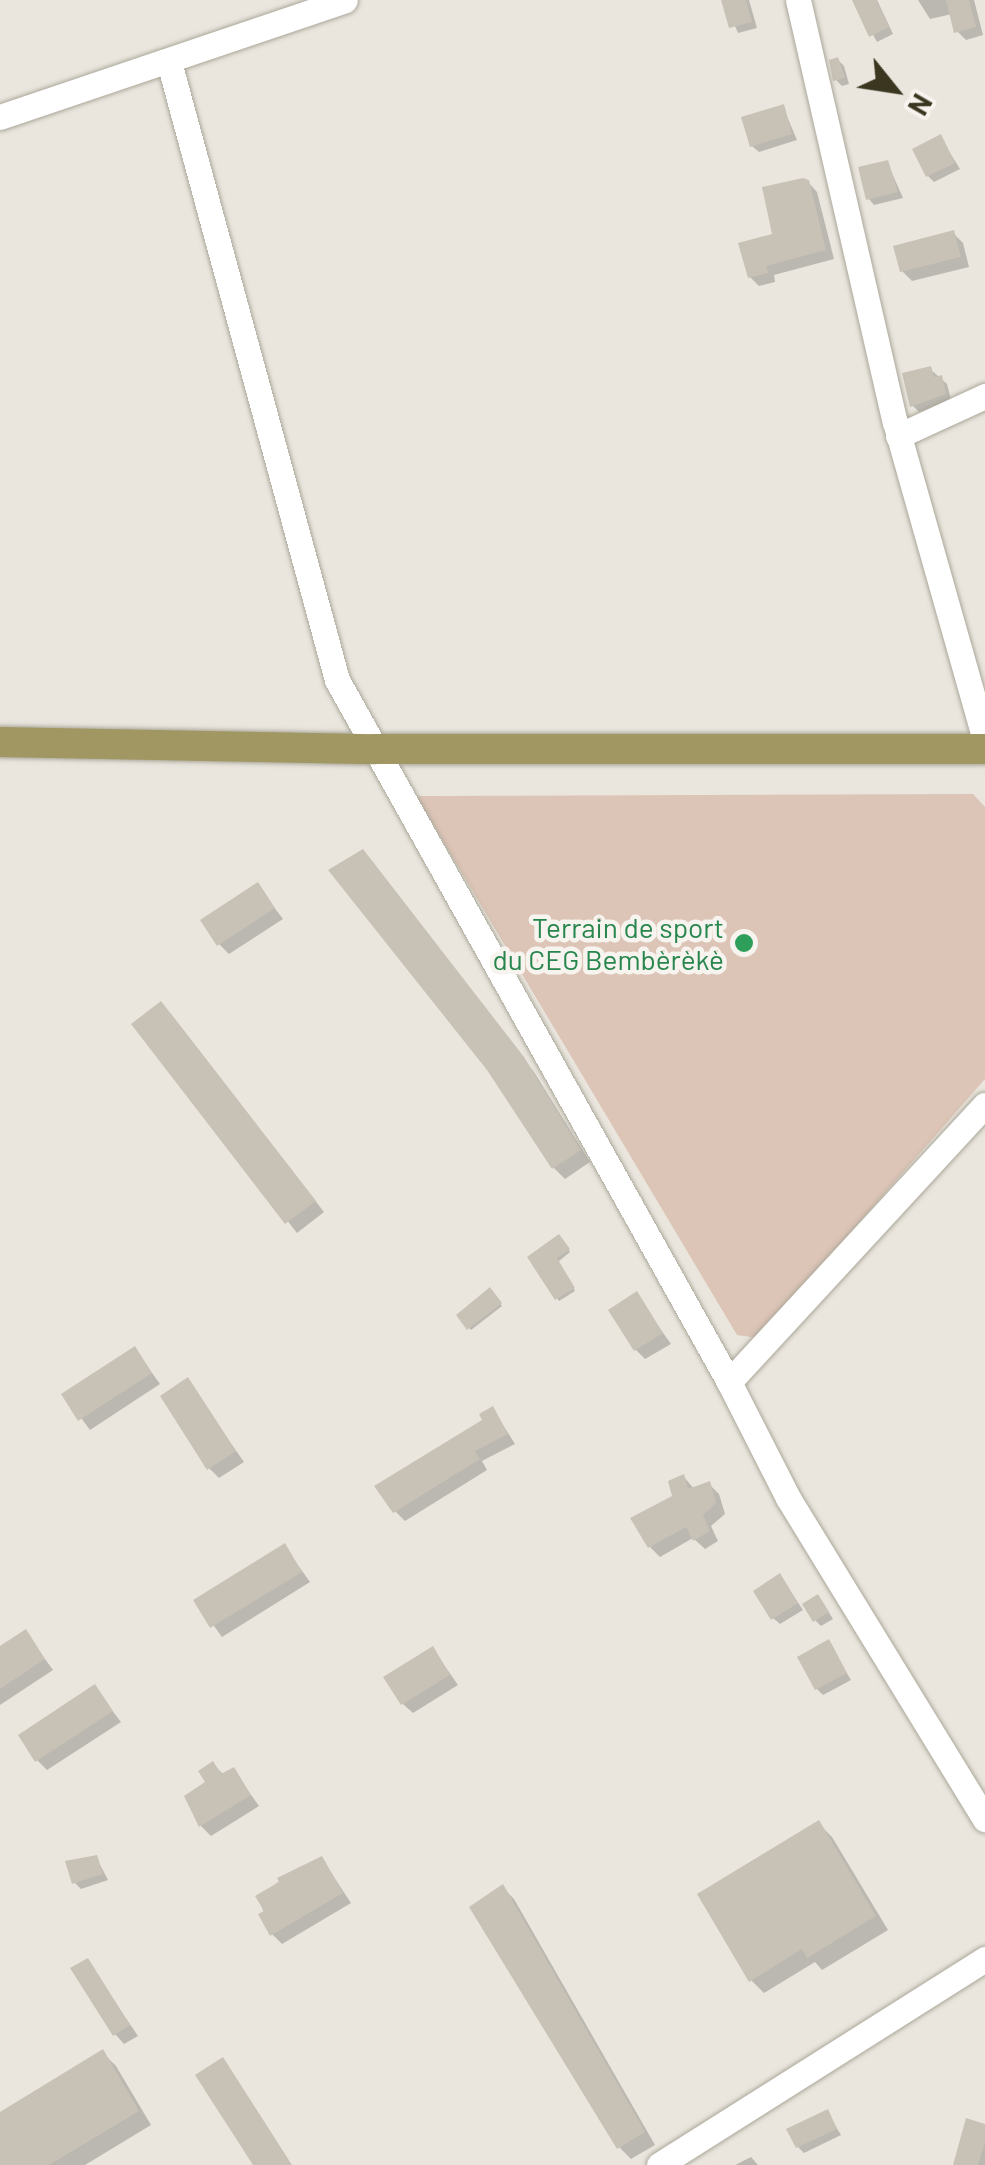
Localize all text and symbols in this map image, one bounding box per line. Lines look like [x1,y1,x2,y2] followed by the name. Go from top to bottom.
[845,40,945,140] north arrow
[902,88,940,122] text: N
[492,910,724,976] place label: Terrain de sport du CEG Bembèrèkè
[733,932,755,954] marker: Terrain de sport du CEG Bembèrèkè

